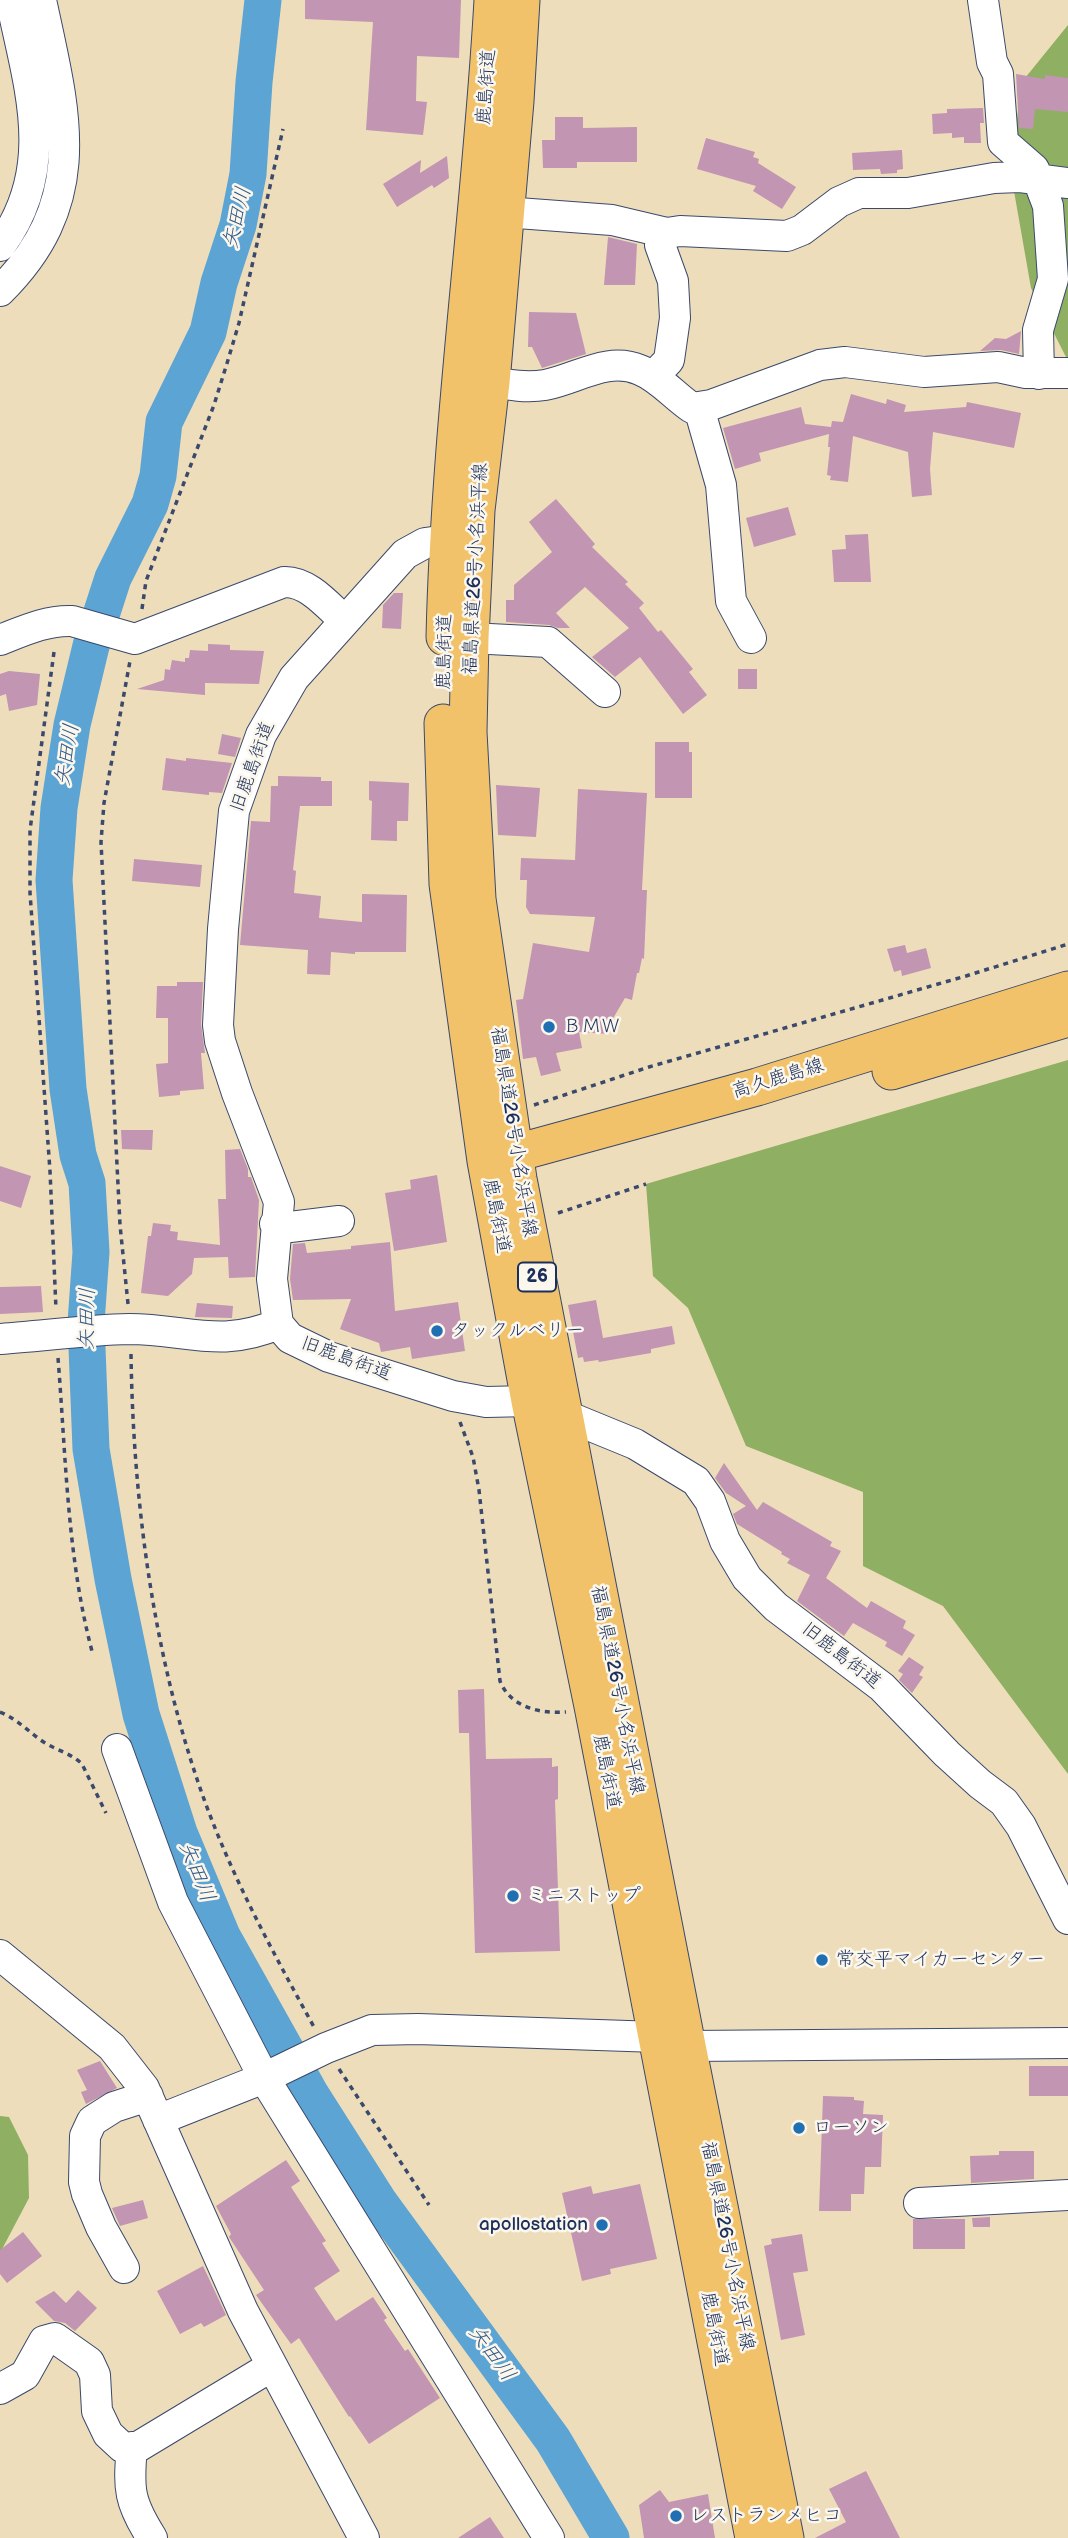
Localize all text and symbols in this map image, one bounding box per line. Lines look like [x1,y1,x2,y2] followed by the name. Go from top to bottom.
[473,48,501,126] street label: 鹿島街道
[219,184,257,252] water label: 矢田川
[459,462,493,676] street label: 福島県道26号小名浜平線
[433,614,457,690] street label: 鹿島街道
[226,718,280,816] street label: 旧鹿島街道
[51,722,85,788] water label: 矢田川
[563,1016,620,1038] place label: ＢＭＷ
[541,1019,557,1035] marker: ＢＭＷ
[485,1025,541,1239] street label: 福島県道26号小名浜平線
[729,1054,827,1104] street label: 高久鹿島線
[478,1177,514,1255] street label: 鹿島街道
[518,1262,556,1292] road number: 26
[75,1287,101,1351] water label: 矢田川
[451,1320,584,1342] place label: タックルベリー
[429,1323,445,1339] marker: タックルベリー
[297,1332,395,1386] street label: 旧鹿島街道
[586,1583,648,1797] street label: 福島県道26号小名浜平線
[797,1618,885,1694] street label: 旧鹿島街道
[588,1733,624,1811] street label: 鹿島街道
[173,1838,219,1906] water label: 矢田川
[527,1885,641,1907] place label: ミニストップ
[505,1888,521,1904] marker: ミニストップ
[836,1949,1045,1971] place label: 常交平マイカーセンター
[814,1952,830,1968] marker: 常交平マイカーセンター
[813,2117,889,2139] place label: ローソン
[791,2120,807,2136] marker: ローソン
[696,2139,758,2353] street label: 福島県道26号小名浜平線
[479,2214,588,2236] place label: apollostation
[594,2217,610,2233] marker: apollostation
[696,2290,732,2368] street label: 鹿島街道
[462,2321,520,2387] water label: 矢田川
[690,2505,842,2527] place label: レストランメヒコ
[668,2508,684,2524] marker: レストランメヒコ

